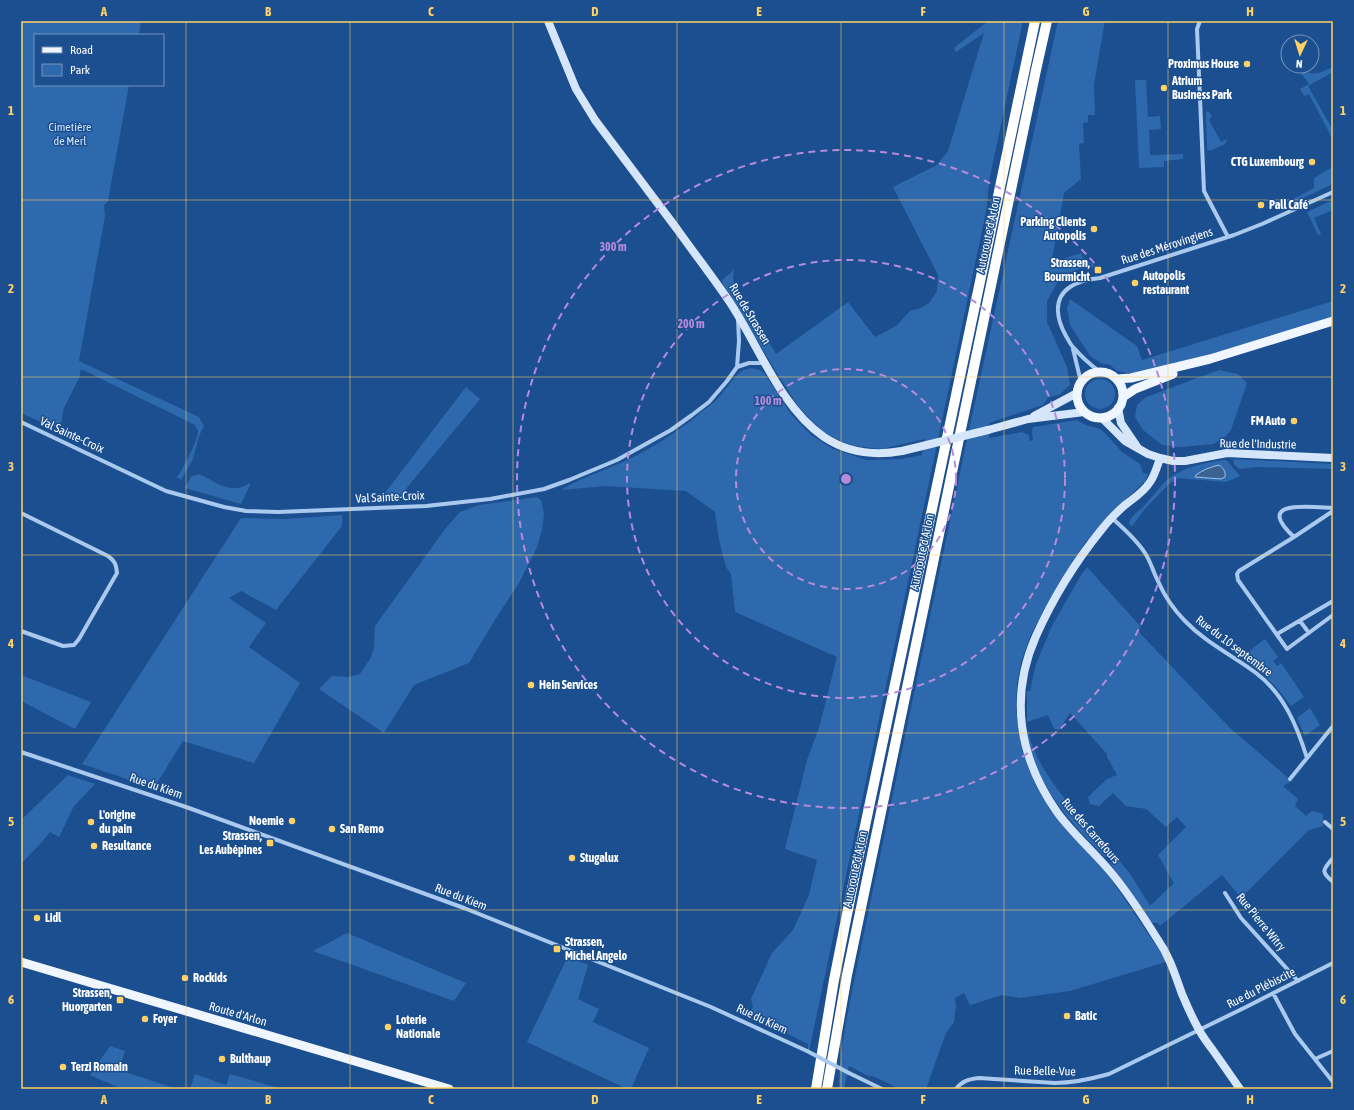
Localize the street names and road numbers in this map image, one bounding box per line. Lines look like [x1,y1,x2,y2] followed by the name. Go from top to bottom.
[973,196,1003,274] street label: Autoroute d'Arlon
[1119,225,1215,267] street label: Rue des Mérovingiens
[726,281,774,347] street label: Rue de Strassen
[38,414,106,456] street label: Val Sainte-Croix
[1220,436,1296,452] street label: Rue de l'Industrie
[355,488,425,506] street label: Val Sainte-Croix
[907,513,937,591] street label: Autoroute d'Arlon
[1193,613,1275,679] street label: Rue du 10 septembre
[128,770,184,802] street label: Rue du Kiem
[1059,795,1123,867] street label: Rue des Carrefours
[840,830,870,908] street label: Autoroute d'Arlon
[433,881,489,913] street label: Rue du Kiem
[1233,890,1289,954] street label: Rue Pierre Witry
[1224,965,1298,1011] street label: Rue du Plébiscite
[207,999,269,1029] street label: Route d'Arlon
[734,1001,790,1037] street label: Rue du Kiem
[1014,1063,1076,1079] street label: Rue Belle-Vue

